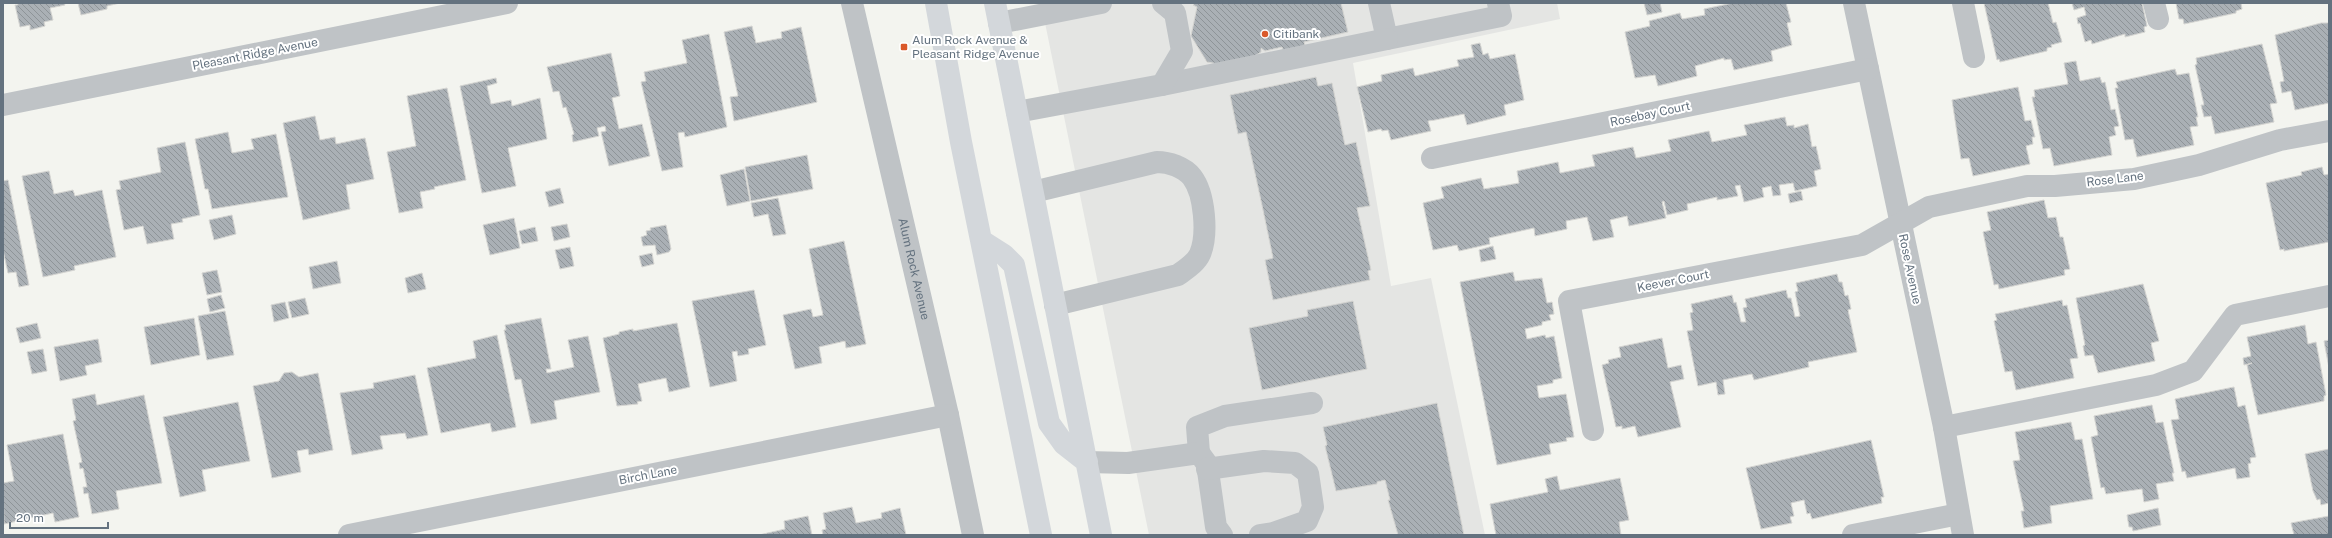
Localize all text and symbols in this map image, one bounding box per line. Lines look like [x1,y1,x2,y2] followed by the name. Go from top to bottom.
[1273,27,1320,41] place label: Citibank
[1260,29,1270,39] marker: Citibank
[912,33,1040,61] place label: Alum Rock Avenue & Pleasant Ridge Avenue
[191,35,319,73] street label: Pleasant Ridge Avenue
[899,42,909,52] marker: Alum Rock Avenue & Pleasant Ridge Avenue
[1609,99,1692,129] street label: Rosebay Court
[2086,169,2145,189] street label: Rose Lane
[895,216,933,322] street label: Alum Rock Avenue
[1896,233,1924,306] street label: Rose Avenue
[1636,267,1710,295] street label: Keever Court
[618,462,679,488] street label: Birch Lane
[10,504,108,530] scale bar
[16,511,44,525] text: 20 m

